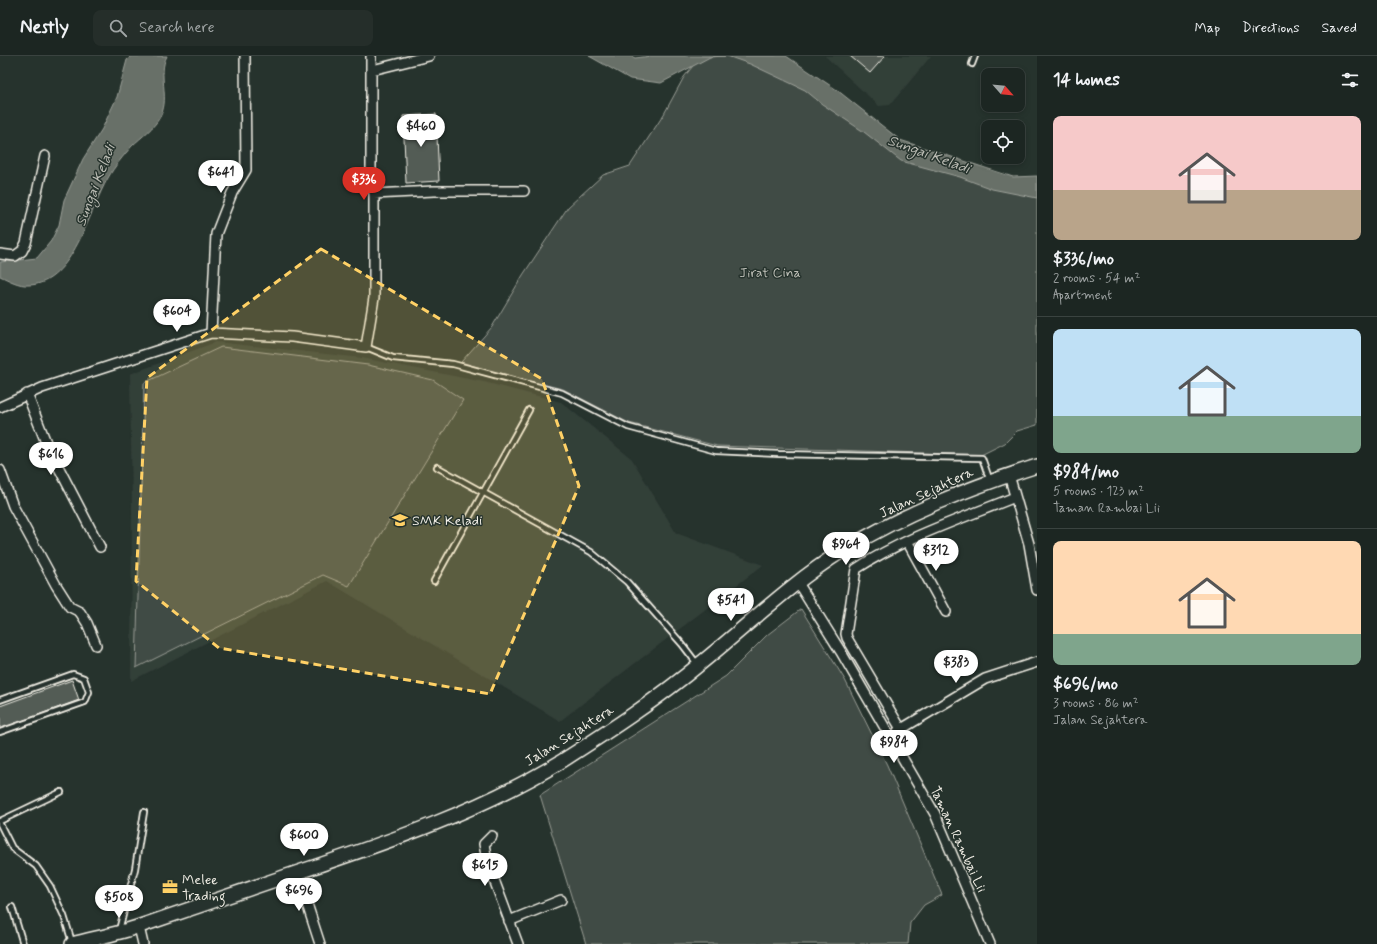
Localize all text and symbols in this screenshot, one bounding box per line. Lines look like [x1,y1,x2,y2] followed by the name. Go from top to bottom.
[93,10,373,46] search box
[20,15,69,40] text: Nestly
[107,17,129,39] icon: search
[139,18,215,38] text: Search here
[1194,19,1220,37] text: Map
[1242,19,1300,37] text: Directions
[1322,19,1357,37] text: Saved
[981,68,1025,112] north arrow
[981,68,1025,164] map controls
[1053,69,1120,91] text: 14 homes
[1339,69,1361,91] icon: filters
[397,114,445,148] pin: $460
[406,118,436,135] text: $460
[981,120,1025,164] button: locate
[884,131,974,181] water label: Sungai Keladi
[71,140,122,230] water label: Sungai Keladi
[1171,142,1243,214] icon: home
[197,160,245,194] pin: $641
[207,164,235,181] text: $641
[340,167,388,201] pin: $336
[351,171,377,188] text: $336
[1053,248,1114,270] text: $336/mo
[739,264,801,282] park label: Jirat Cina
[1053,270,1140,287] text: 2 rooms · 54 m²
[1053,287,1112,304] text: Apartment
[153,299,201,333] pin: $604
[162,303,192,320] text: $604
[1171,355,1243,427] icon: home
[27,442,75,476] pin: $616
[38,446,64,463] text: $616
[1053,461,1119,483] text: $984/mo
[877,463,977,523] street label: Jalan Sejahtera
[1053,483,1144,500] text: 5 rooms · 123 m²
[1053,500,1160,517] text: Taman Rambai Lii
[391,511,409,529] school or university icon: SMK Keladi
[412,512,482,530] place label: SMK Keladi
[822,532,870,566] pin: $964
[832,536,860,553] text: $964
[912,538,960,572] pin: $312
[923,542,949,559] text: $312
[1171,567,1243,639] icon: home
[707,588,755,622] pin: $541
[717,592,745,609] text: $541
[932,650,980,684] pin: $383
[943,654,969,671] text: $383
[1053,673,1118,695] text: $696/mo
[1053,695,1139,712] text: 3 rooms · 86 m²
[522,701,618,770] street label: Jalan Sejahtera
[1053,712,1147,729] text: Jalan Sejahtera
[870,730,918,764] pin: $984
[880,734,908,751] text: $984
[926,783,991,895] street label: Taman Rambai Lii
[280,823,328,857] pin: $600
[289,827,319,844] text: $600
[461,853,509,887] pin: $615
[471,857,499,874] text: $615
[182,871,225,907] place label: Melee Trading
[161,878,179,896] office icon: Melee Trading
[275,878,323,912] pin: $696
[285,882,313,899] text: $696
[95,885,143,919] pin: $508
[104,889,134,906] text: $508

